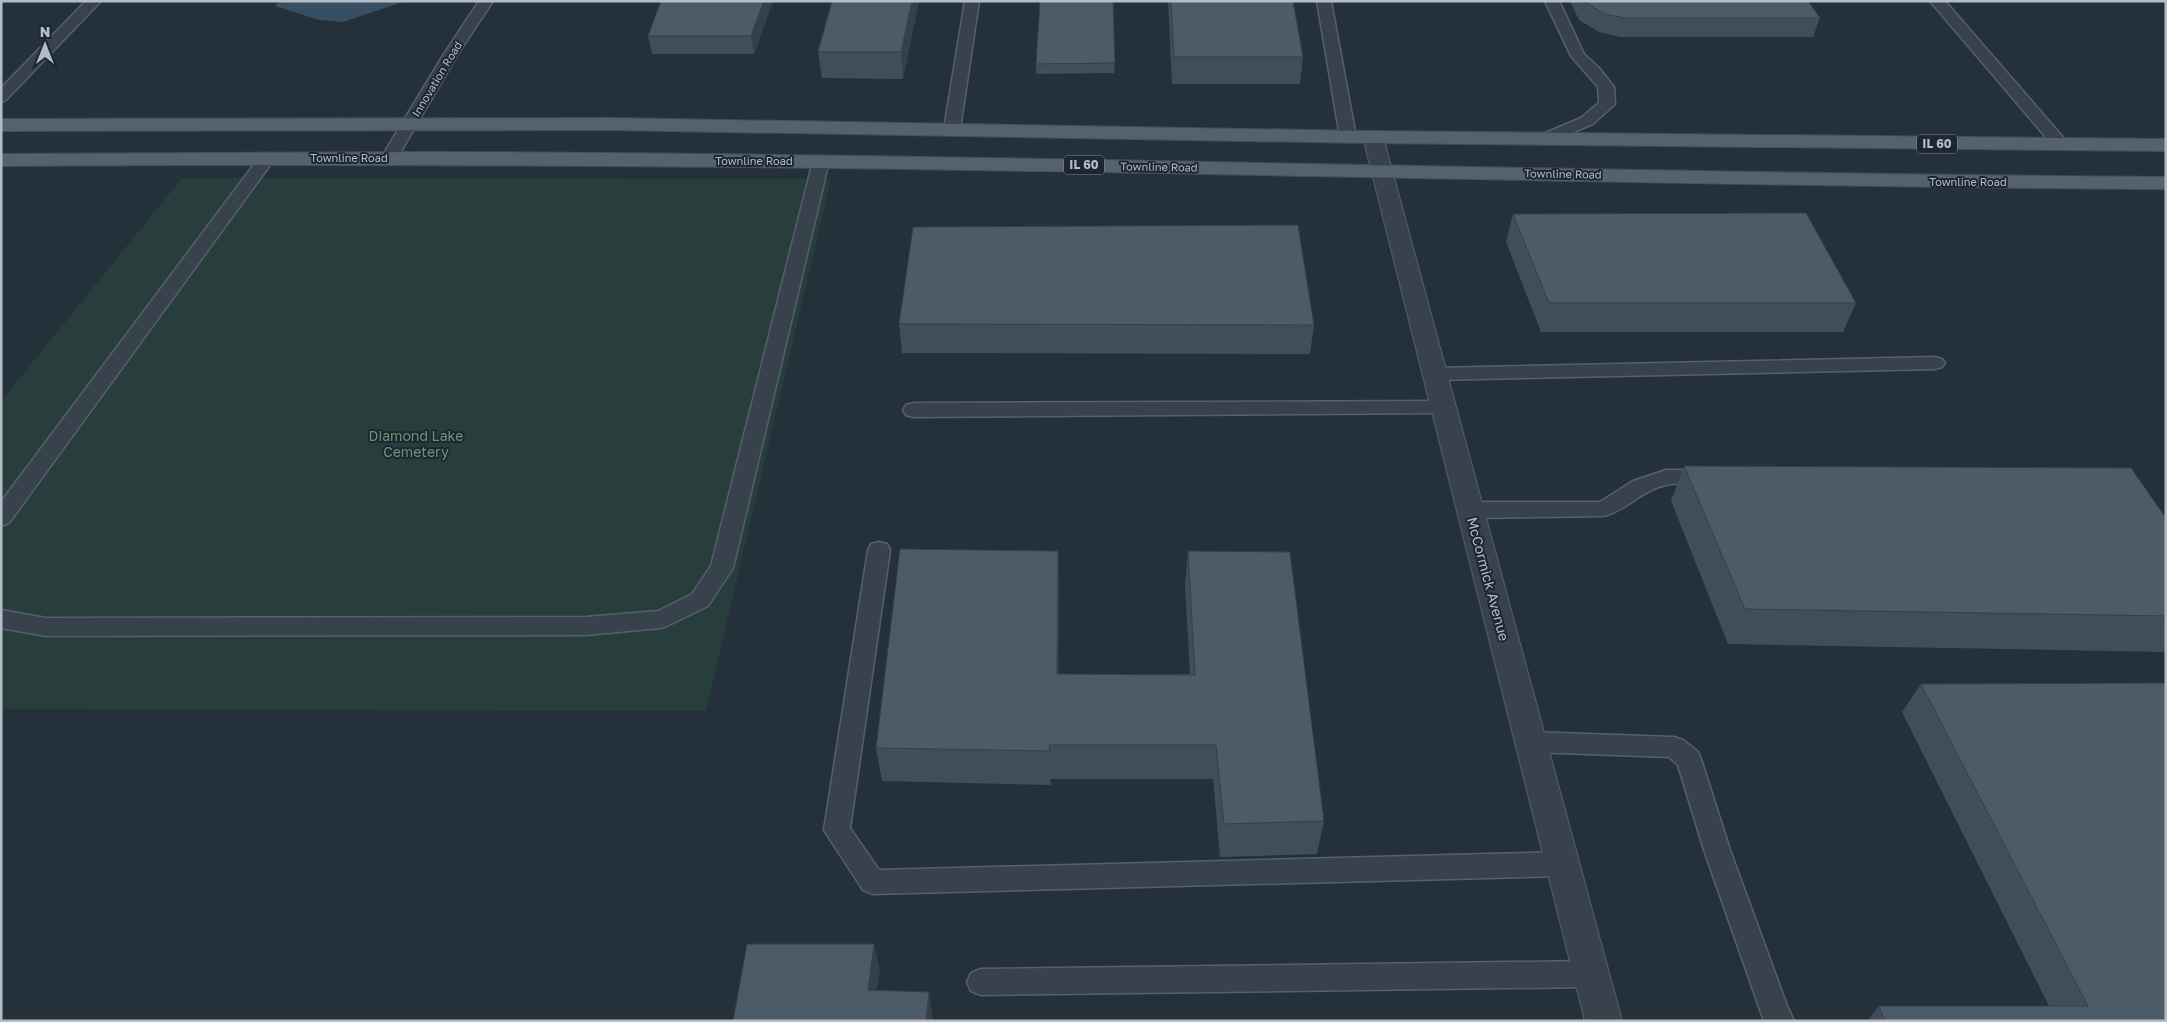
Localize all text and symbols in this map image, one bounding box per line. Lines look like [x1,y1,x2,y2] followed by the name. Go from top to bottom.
[20,20,70,70] north arrow
[40,23,50,40] text: N
[409,39,464,119] street label: Innovation Road
[1917,134,1957,154] road number: IL 60
[310,151,388,164] street label: Townline Road
[715,154,793,167] street label: Townline Road
[1064,156,1104,174] road number: IL 60
[1120,159,1198,174] street label: Townline Road
[1524,166,1602,181] street label: Townline Road
[1929,175,2007,188] street label: Townline Road
[369,427,463,460] park label: Diamond Lake Cemetery
[1464,515,1513,643] street label: McCormick Avenue

